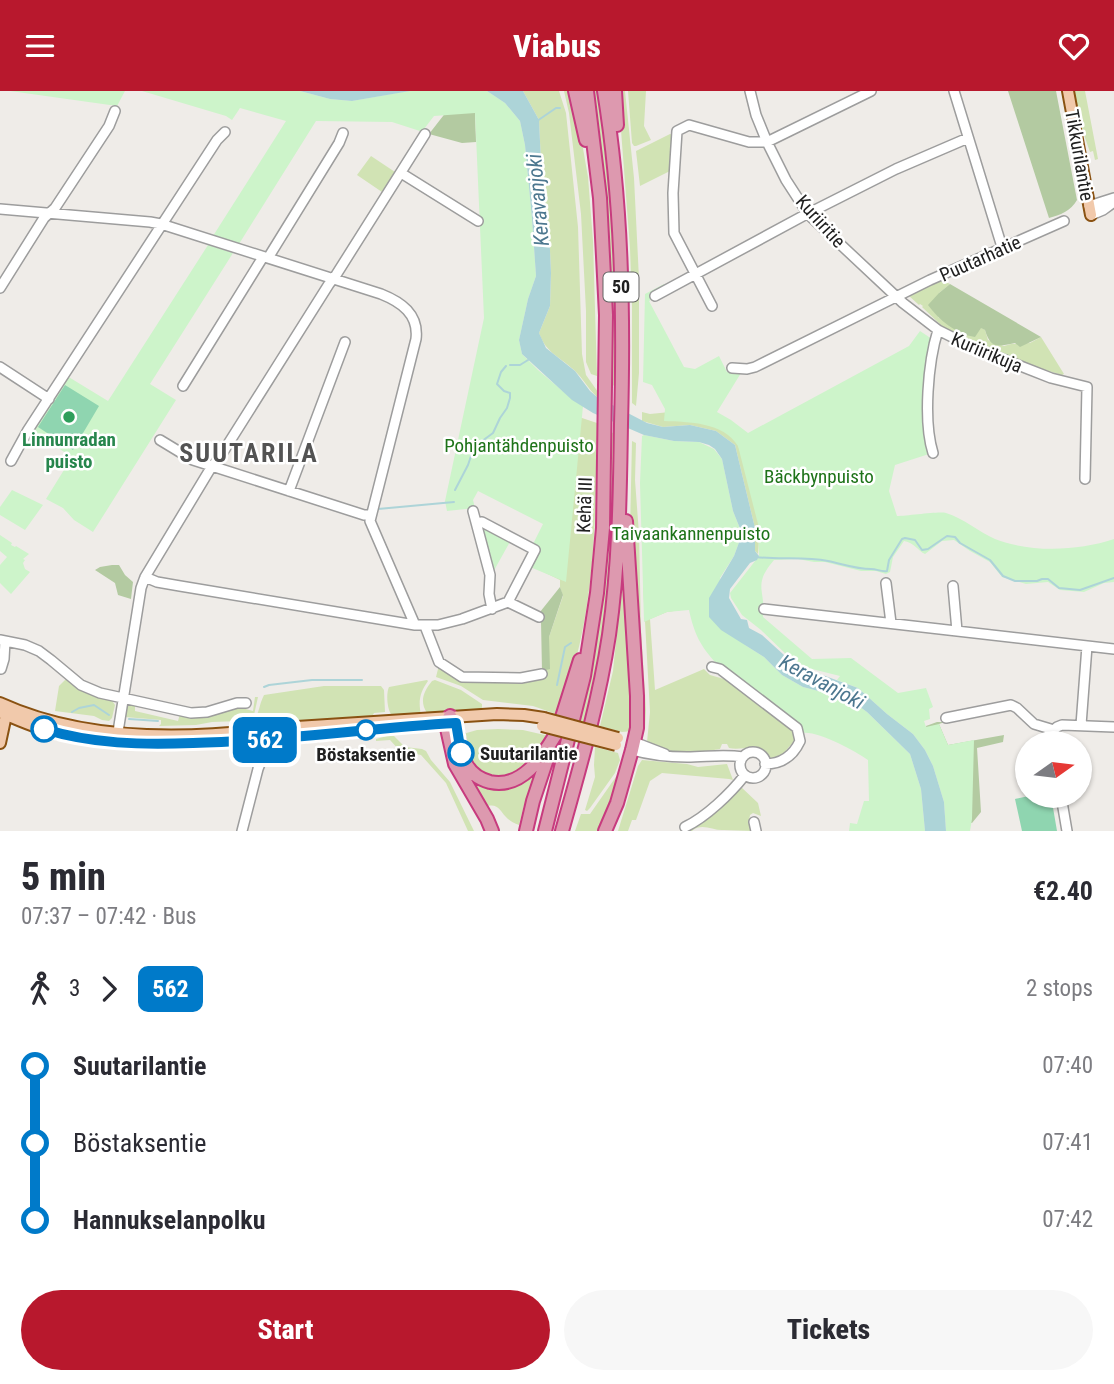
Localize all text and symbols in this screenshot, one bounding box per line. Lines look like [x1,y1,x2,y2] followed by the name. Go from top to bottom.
[21,27,59,65] icon: menu
[513,27,601,65] text: Viabus
[1055,27,1093,65] icon: heart
[1060,108,1099,203] street label: Tikkurilantie
[522,153,554,247] water label: Keravanjoki
[791,190,850,252] street label: Kuriiritie
[936,230,1025,287] street label: Puutarhatie
[604,273,638,301] road number: 50
[948,327,1026,378] street label: Kuriirikuja
[61,409,77,425] marker: Linnunradan puisto
[22,428,116,473] place label: Linnunradan puisto
[444,434,594,457] park label: Pohjantähdenpuisto
[179,438,319,468] district label: SUUTARILA
[764,465,874,488] park label: Bäckbynpuisto
[572,477,597,533] street label: Kehä III
[612,522,770,545] park label: Taivaankannenpuisto
[775,650,869,714] water label: Keravanjoki
[31,716,57,742] unlabelled marker
[225,717,305,763] line badge: 562
[356,720,376,740] marker: Böstaksentie
[247,726,283,754] text: 562
[1015,731,1092,809] north arrow
[1015,731,1092,808] map controls
[448,740,474,766] marker: Suutarilantie
[480,742,578,765] place label: Suutarilantie
[316,743,416,766] place label: Böstaksentie
[21,855,106,899] text: 5 min
[1033,876,1093,906] text: €2.40
[21,903,197,930] text: 07:37 – 07:42 · Bus
[21,970,59,1008] icon: walk
[90,970,128,1008] icon: forward
[69,975,80,1002] text: 3
[152,975,189,1003] text: 562
[1026,975,1093,1002] text: 2 stops
[73,1051,207,1081] text: Suutarilantie
[1042,1052,1093,1079] text: 07:40
[73,1128,206,1158] text: Böstaksentie
[1042,1129,1093,1156] text: 07:41
[73,1205,265,1235] text: Hannukselanpolku
[1042,1206,1093,1233] text: 07:42
[21,1290,550,1370] button: Start
[564,1290,1093,1370] button: Tickets

